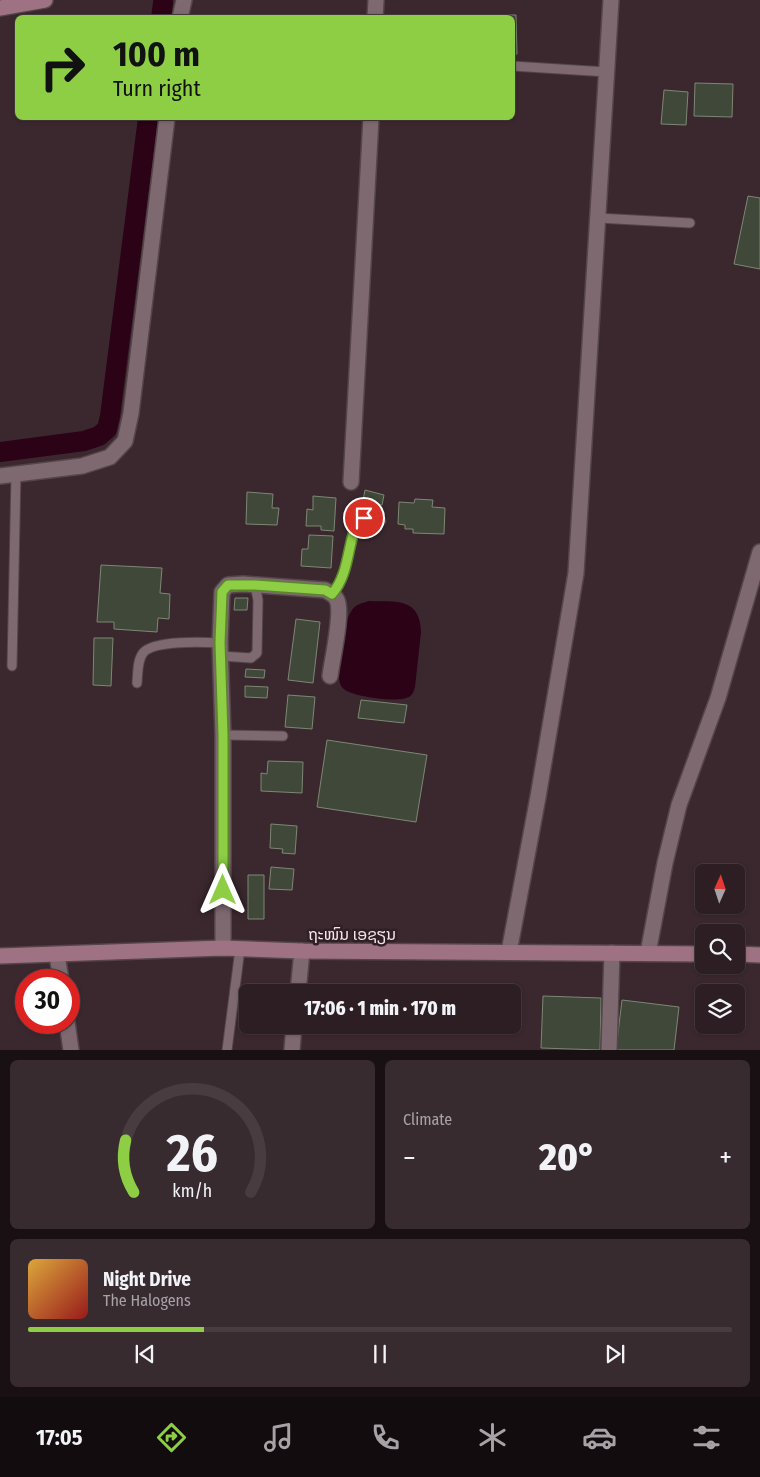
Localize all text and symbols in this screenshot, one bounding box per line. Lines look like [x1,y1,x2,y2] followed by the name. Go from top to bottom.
[113,33,200,75] text: 100 m
[30,35,95,100] icon: right
[113,75,201,102] text: Turn right
[343,497,385,539] pin
[350,504,378,532] icon: arrive
[196,863,248,915] position arrow
[695,864,745,914] north arrow
[695,864,745,1034] map controls
[695,924,745,974] button: search
[308,925,396,945] street label: ຖະໜົນ ເອຊຽນ
[15,969,80,1034] speed limit sign: 30
[695,984,745,1034] button: layers
[304,997,456,1020] text: 17:06 · 1 min · 170 m
[403,1110,452,1129] text: Climate
[166,1122,218,1185] text: 26
[539,1134,596,1180] text: 20°
[403,1141,416,1174] text: −
[719,1141,732,1174] text: +
[173,1180,212,1202] text: km/h
[103,1268,191,1291] text: Night Drive
[103,1291,191,1310] text: The Halogens
[131,1340,159,1368] icon: previous
[366,1340,394,1368] icon: pause
[601,1340,629,1368] icon: next
[154,1420,189,1455] icon: directions
[261,1420,296,1455] icon: music
[368,1420,403,1455] icon: phone
[475,1420,510,1455] icon: climate
[582,1420,617,1455] icon: car
[689,1420,724,1455] icon: filters
[36,1424,82,1451] text: 17:05

